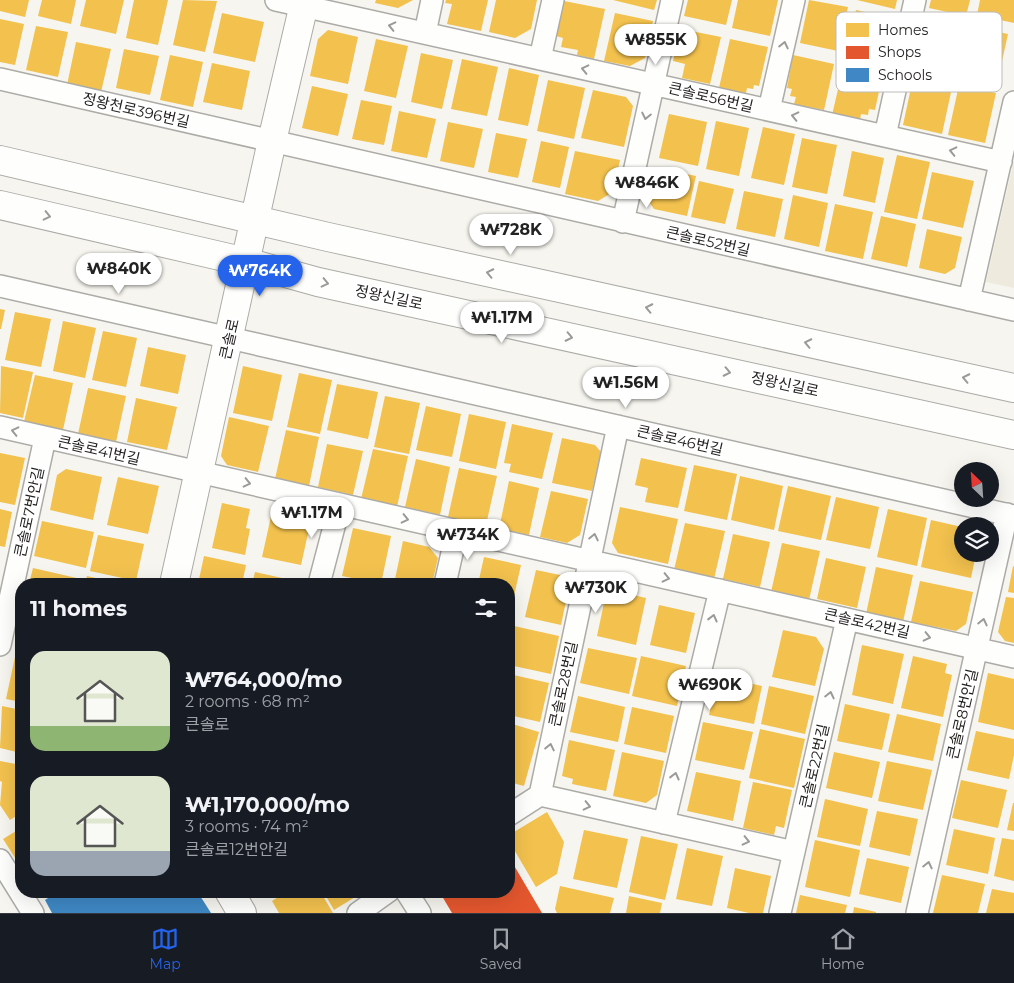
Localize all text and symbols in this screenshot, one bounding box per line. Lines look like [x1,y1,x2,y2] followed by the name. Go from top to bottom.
[836,12,1002,92] legend
[387,21,396,32] one-way arrow
[878,21,928,39] text: Homes
[621,23,691,66] pin: ₩855K
[625,30,687,49] text: ₩855K
[778,41,789,50] one-way arrow
[878,43,921,61] text: Shops
[580,64,589,75] one-way arrow
[878,66,932,84] text: Schools
[667,78,755,116] street label: 큰솔로56번길
[81,88,191,132] street label: 정왕천로396번길
[641,111,652,120] one-way arrow
[790,111,799,121] one-way arrow
[949,146,958,157] one-way arrow
[612,166,682,209] pin: ₩846K
[615,173,679,192] text: ₩846K
[43,210,52,221] one-way arrow
[476,214,546,256] pin: ₩728K
[480,220,542,239] text: ₩728K
[664,222,752,260] street label: 큰솔로52번길
[84,252,154,295] pin: ₩840K
[225,254,295,297] pin: ₩764K
[87,259,151,278] text: ₩840K
[229,261,291,280] text: ₩764K
[486,268,495,279] one-way arrow
[320,277,329,288] one-way arrow
[353,281,425,313] street label: 정왕신길로
[461,302,543,344] pin: ₩1.17M
[645,303,653,314] one-way arrow
[471,308,533,327] text: ₩1.17M
[215,317,243,361] street label: 큰솔로
[564,331,573,342] one-way arrow
[803,338,812,349] one-way arrow
[585,366,667,409] pin: ₩1.56M
[723,366,732,377] one-way arrow
[749,368,821,400] street label: 정왕신길로
[593,373,659,392] text: ₩1.56M
[962,373,971,384] one-way arrow
[635,421,725,459] street label: 큰솔로46번길
[10,426,19,437] one-way arrow
[56,431,142,469] street label: 큰솔로41번길
[954,462,999,508] north arrow
[954,462,999,562] map controls
[10,465,48,559] street label: 큰솔로7번안길
[242,477,251,488] one-way arrow
[271,496,353,539] pin: ₩1.17M
[281,503,343,522] text: ₩1.17M
[401,513,410,524] one-way arrow
[954,517,999,562] button: layers
[433,518,503,561] pin: ₩734K
[437,525,499,544] text: ₩734K
[588,532,599,541] one-way arrow
[561,572,631,614] pin: ₩730K
[662,572,670,583] one-way arrow
[565,578,627,597] text: ₩730K
[472,594,500,622] icon: filters
[30,596,127,621] text: 11 homes
[822,604,912,642] street label: 큰솔로42번길
[708,614,718,622] one-way arrow
[977,617,988,626] one-way arrow
[922,631,931,642] one-way arrow
[545,639,581,729] street label: 큰솔로28번길
[185,667,342,692] text: ₩764,000/mo
[942,667,982,761] street label: 큰솔로8번안길
[675,668,745,711] pin: ₩690K
[70,671,130,731] icon: home
[678,675,742,694] text: ₩690K
[824,690,835,699] one-way arrow
[185,692,310,711] text: 2 rooms · 68 m²
[185,715,229,734] text: 큰솔로
[795,722,833,810] street label: 큰솔로22번길
[544,743,554,752] one-way arrow
[669,771,680,780] one-way arrow
[185,792,350,817] text: ₩1,170,000/mo
[70,796,130,856] icon: home
[583,800,592,811] one-way arrow
[185,817,309,836] text: 3 rooms · 74 m²
[741,835,750,846] one-way arrow
[185,840,288,859] text: 큰솔로12번안길
[922,861,933,870] one-way arrow
[150,925,181,973] tab: Map
[480,925,522,973] tab: Saved
[821,925,864,973] tab: Home

